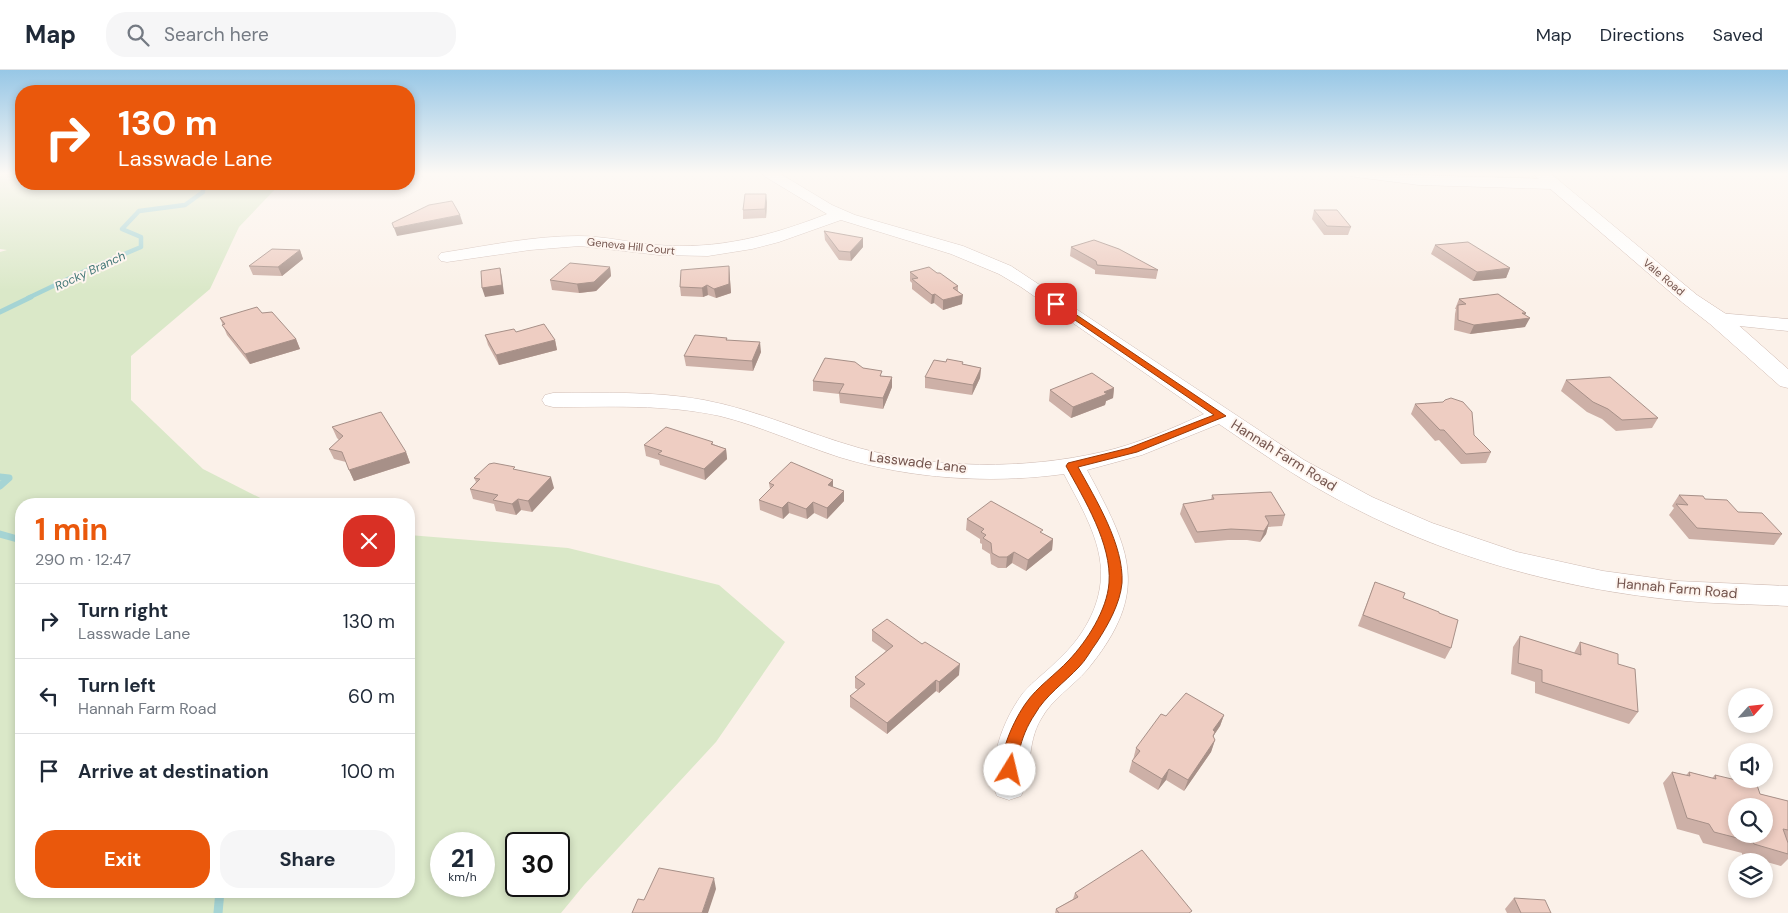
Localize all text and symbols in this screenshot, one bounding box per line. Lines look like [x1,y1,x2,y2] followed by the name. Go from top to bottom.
[106,12,456,57] search box
[25,19,76,50] text: Map
[124,21,152,49] icon: search
[164,22,269,47] text: Search here
[1536,23,1572,47] text: Map
[1600,23,1685,47] text: Directions
[1713,23,1763,47] text: Saved
[118,100,218,146] text: 130 m
[35,105,100,170] icon: right
[118,144,272,173] text: Lasswade Lane
[586,234,676,258] street label: Geneva Hill Court
[52,248,128,294] water label: Rocky Branch
[1640,256,1688,298] street label: Vale Road
[1035,283,1077,325] pin
[1042,290,1070,318] icon: arrive
[1228,415,1340,495] street label: Hannah Farm Road
[868,447,968,477] street label: Lasswade Lane
[35,510,108,549] text: 1 min
[343,515,395,567] button: close
[35,549,131,570] text: 290 m · 12:47
[1616,574,1738,602] street label: Hannah Farm Road
[78,598,168,623] text: Turn right
[35,607,63,635] icon: right
[343,609,395,634] text: 130 m
[78,623,190,644] text: Lasswade Lane
[78,673,156,698] text: Turn left
[35,682,63,710] icon: left
[348,684,395,709] text: 60 m
[1728,688,1772,732] north arrow
[1728,688,1773,898] map controls
[78,698,217,719] text: Hannah Farm Road
[983,743,1035,795] position arrow
[1728,743,1773,788] button: sound
[35,757,63,785] icon: arrive
[78,759,269,784] text: Arrive at destination
[341,759,395,784] text: 100 m
[1728,798,1773,843] button: search
[35,830,210,888] button: Exit
[220,830,395,888] button: Share
[505,832,570,897] speed limit sign: 30
[451,842,474,875] text: 21
[1728,853,1773,898] button: layers
[448,869,477,885] text: km/h

